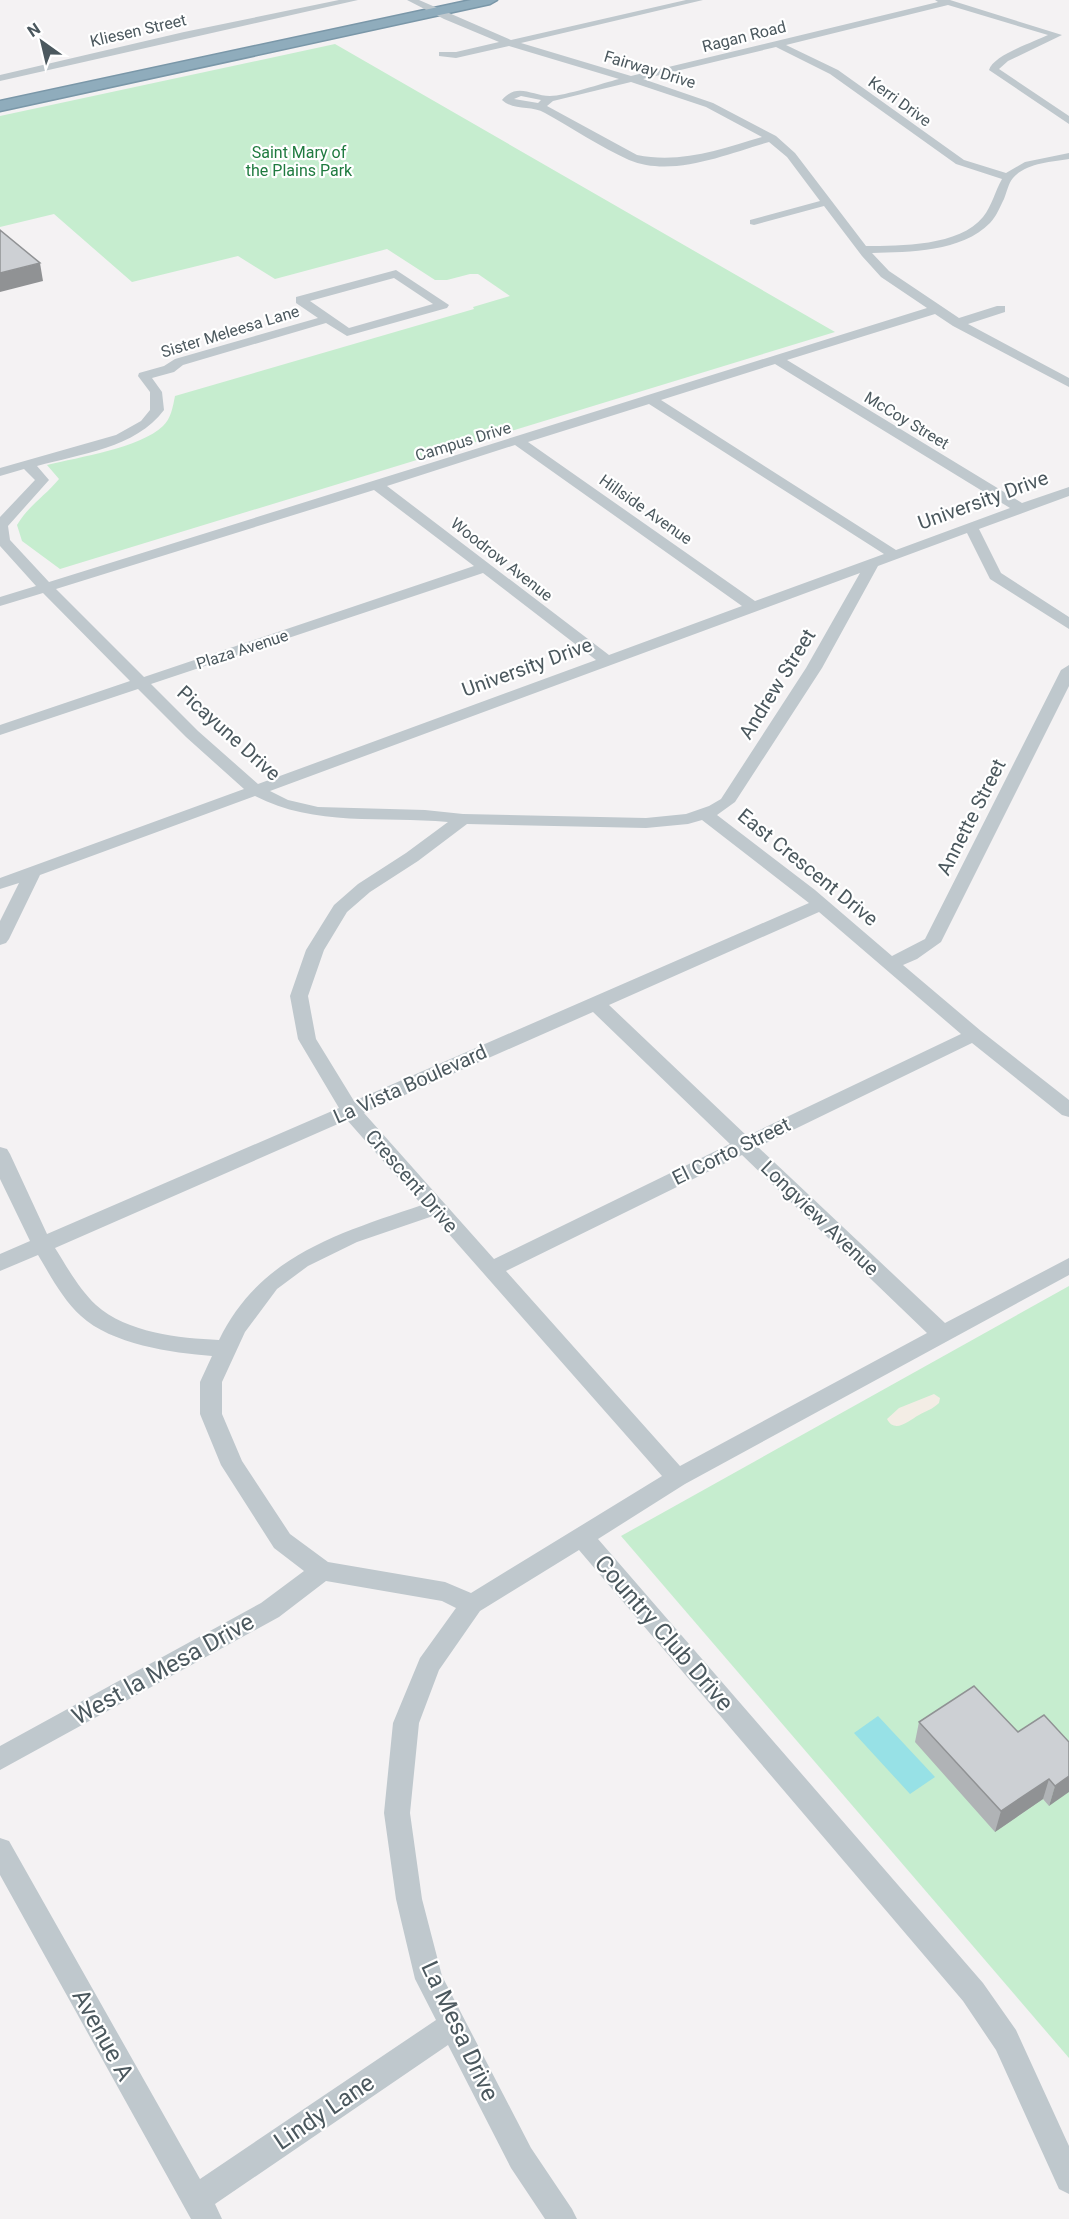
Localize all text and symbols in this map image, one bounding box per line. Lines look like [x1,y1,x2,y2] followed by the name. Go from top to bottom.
[88,10,188,51] street label: Kliesen Street
[12,12,72,72] north arrow
[700,17,788,56] street label: Ragan Road
[24,19,44,41] text: N
[602,47,698,92] street label: Fairway Drive
[865,72,935,131] street label: Kerri Drive
[246,143,353,180] park label: Saint Mary of the Plains Park
[159,301,302,362] street label: Sister Meleesa Lane
[861,388,953,453] street label: McCoy Street
[413,418,513,465] street label: Campus Drive
[915,465,1051,535] street label: University Drive
[596,470,696,548] street label: Hillside Avenue
[447,514,556,605] street label: Woodrow Avenue
[734,624,820,744] street label: Andrew Street
[194,626,291,673] street label: Plaza Avenue
[459,632,595,702] street label: University Drive
[172,680,286,786] street label: Picayune Drive
[931,755,1011,879] street label: Annette Street
[733,803,883,931] street label: East Crescent Drive
[330,1039,490,1129] street label: La Vista Boulevard
[668,1112,794,1190] street label: El Corto Street
[361,1124,463,1238] street label: Crescent Drive
[756,1156,884,1280] street label: Longview Avenue
[589,1549,739,1717] street label: Country Club Drive
[67,1607,259,1731] street label: West la Mesa Drive
[415,1957,505,2105] street label: La Mesa Drive
[66,1984,140,2086] street label: Avenue A
[269,2068,379,2156] street label: Lindy Lane

